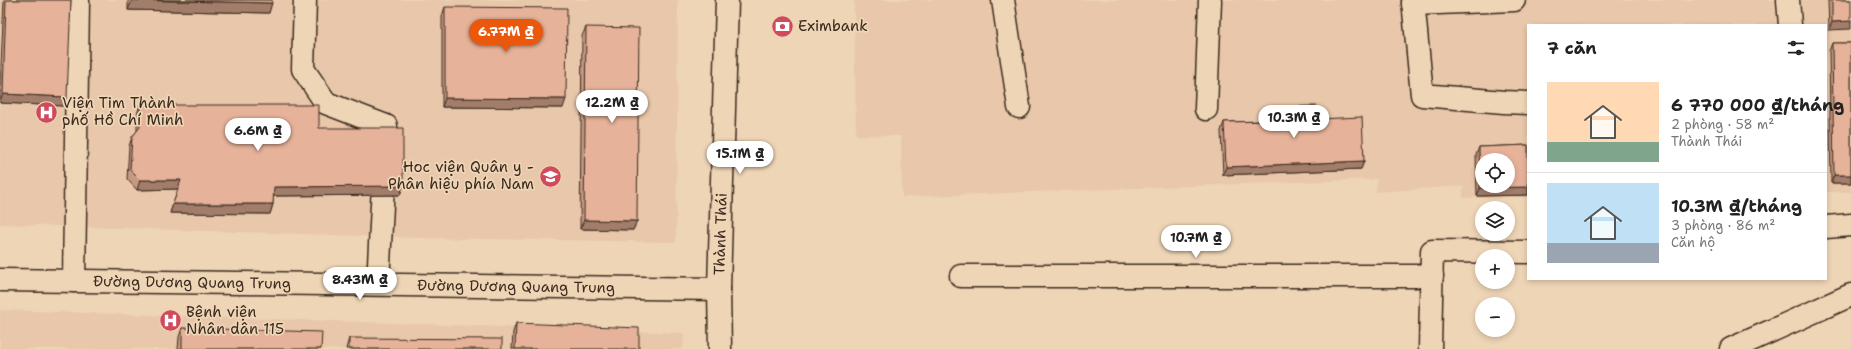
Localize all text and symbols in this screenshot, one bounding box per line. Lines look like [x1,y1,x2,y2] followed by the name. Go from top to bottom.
[770,13,796,39] bank icon: Eximbank
[798,16,868,36] place label: Eximbank
[469,19,543,53] pin: 6.77M ₫
[478,23,534,40] text: 6.77M ₫
[1547,37,1597,59] text: 7 căn
[1785,37,1807,59] icon: filters
[575,90,649,124] pin: 12.2M ₫
[62,93,183,130] place label: Viện Tim Thành phố Hồ Chí Minh
[585,94,639,111] text: 12.2M ₫
[1671,94,1844,116] text: 6 770 000 ₫/tháng
[1579,98,1627,146] icon: home
[33,99,59,125] hospital icon: Viện Tim Thành phố Hồ Chí Minh
[1257,105,1331,139] pin: 10.3M ₫
[1267,109,1321,126] text: 10.3M ₫
[1671,116,1774,133] text: 2 phòng · 58 m²
[225,118,291,152] pin: 6.6M ₫
[234,122,282,139] text: 6.6M ₫
[1671,133,1742,150] text: Thành Thái
[703,141,777,175] pin: 15.1M ₫
[716,145,764,162] text: 15.1M ₫
[1475,153,1515,337] map controls
[1475,153,1515,193] button: locate
[388,157,534,194] place label: Hoc viện Quân y - Phân hiệu phía Nam
[537,163,563,189] school or university icon: Hoc viện Quân y - Phân hiệu phía Nam
[709,193,732,275] street label: Thành Thái
[1671,195,1802,217] text: 10.3M ₫/tháng
[1579,199,1627,247] icon: home
[1475,201,1515,241] button: layers
[1671,217,1775,234] text: 3 phòng · 86 m²
[1159,225,1233,259] pin: 10.7M ₫
[1170,229,1222,246] text: 10.7M ₫
[1671,234,1715,251] text: Căn hộ
[1475,249,1515,289] button: +
[323,267,397,301] pin: 8.43M ₫
[93,271,291,294] street label: Đường Dương Quang Trung
[332,271,388,288] text: 8.43M ₫
[417,275,615,298] street label: Đường Dương Quang Trung
[1475,297,1515,337] button: −
[186,302,284,339] place label: Bệnh viện Nhân dân 115
[158,308,184,334] hospital icon: Bệnh viện Nhân dân 115

